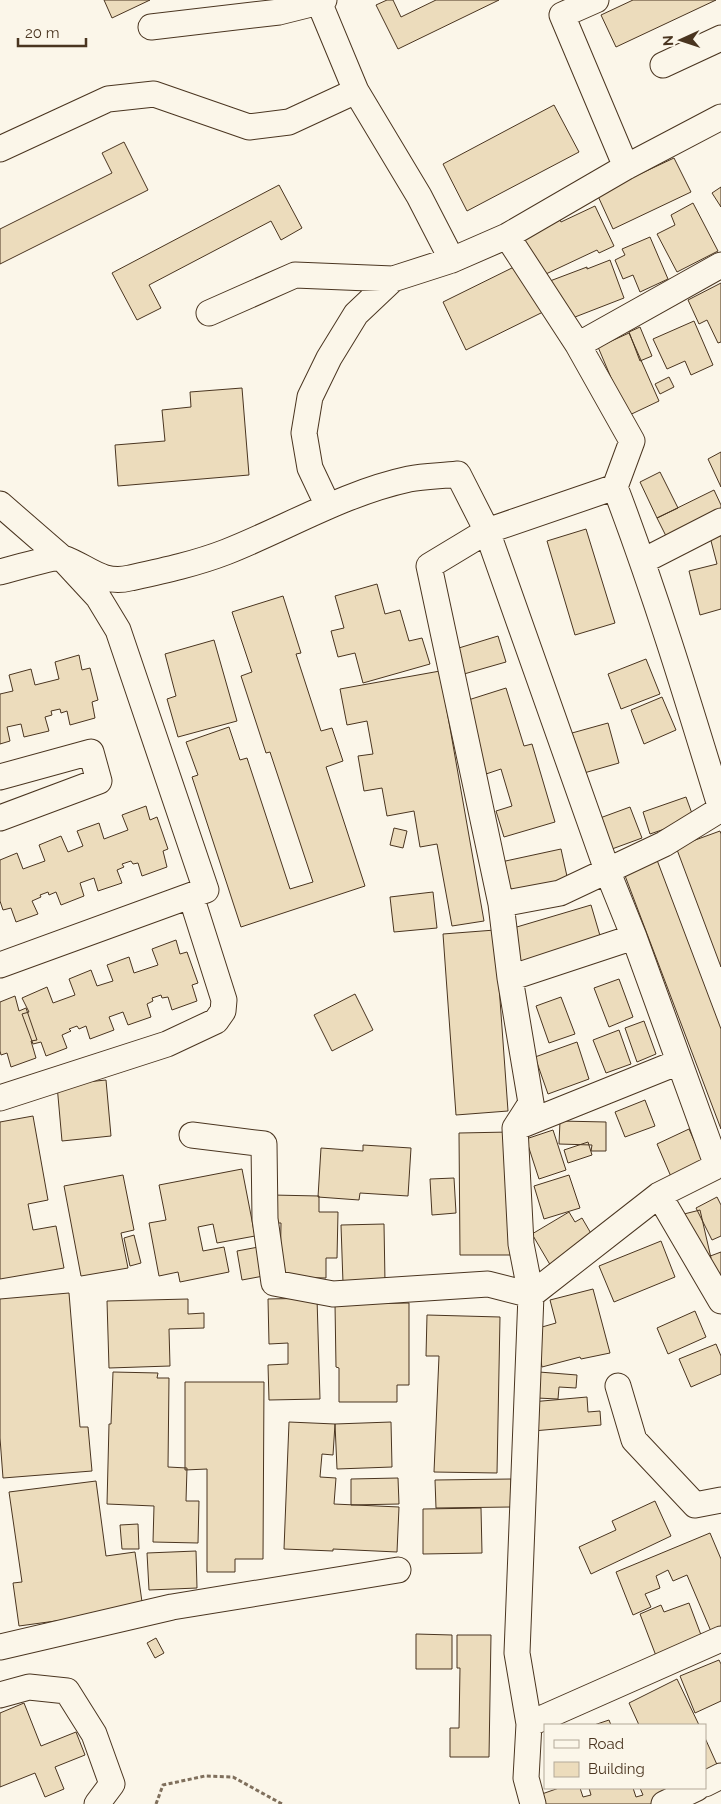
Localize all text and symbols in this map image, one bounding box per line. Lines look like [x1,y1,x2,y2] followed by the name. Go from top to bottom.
[18,15,85,47] scale bar
[656,15,706,65] north arrow
[25,24,60,42] text: 20 m
[660,35,676,46] text: N
[544,1724,706,1789] legend
[588,1735,624,1753] text: Road
[588,1760,645,1778] text: Building

